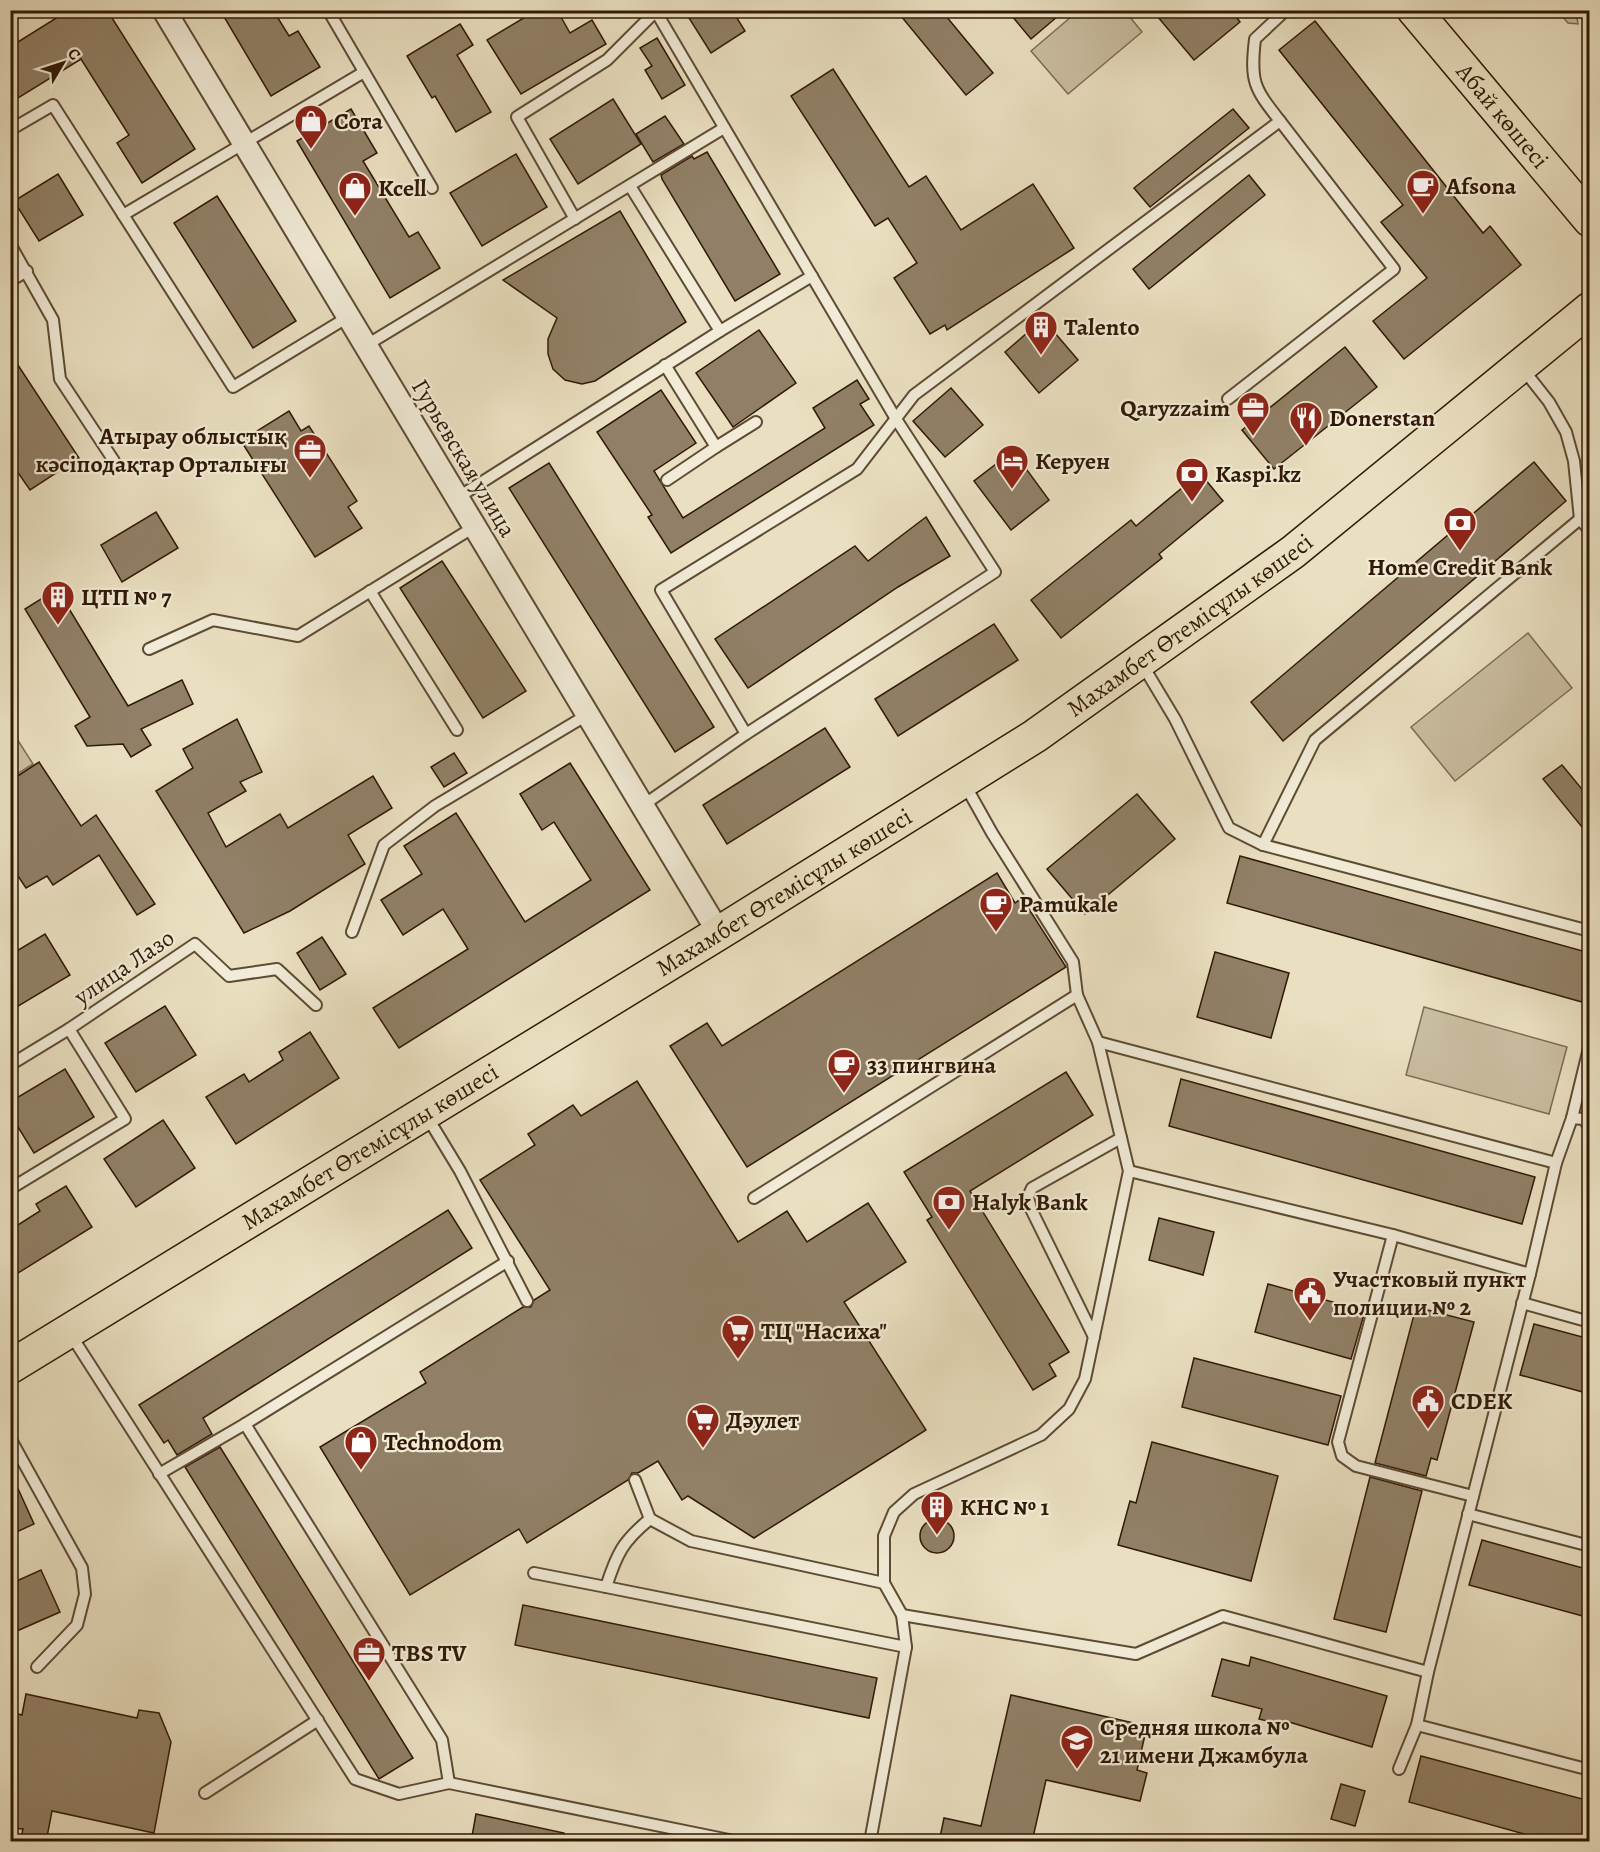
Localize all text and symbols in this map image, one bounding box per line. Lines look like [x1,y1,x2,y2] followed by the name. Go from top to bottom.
[33,33,93,93] north arrow
[62,43,86,65] text: С
[1449,56,1556,175] street label: Абай көшесі
[293,103,329,150] shop icon: Сота
[334,105,384,137] place label: Сота
[1405,168,1441,215] cafe icon: Afsona
[337,170,373,217] shop icon: Kcell
[1445,170,1517,202] place label: Afsona
[378,172,427,204] place label: Kcell
[1023,309,1059,356] building icon: Talento
[1064,311,1140,343] place label: Talento
[404,373,524,543] street label: Гурьевская улица
[1235,390,1271,437] office icon: Qaryzzaim
[1120,392,1230,424] place label: Qaryzzaim
[1288,400,1324,447] restaurant icon: Donerstan
[1329,402,1436,434] place label: Donerstan
[36,420,287,480] place label: Атырау облыстық кәсіподақтар Орталығы
[292,432,328,479] office icon: Атырау облыстық кәсіподақтар Орталығы
[994,443,1030,490] hotel icon: Керуен
[1035,445,1110,477] place label: Керуен
[1174,456,1210,503] bank icon: Kaspi.kz
[1215,458,1301,490] place label: Kaspi.kz
[1442,505,1478,552] bank icon: Home Credit Bank
[1060,526,1320,724] street label: Махамбет Өтемісұлы көшесі
[1368,551,1553,583] place label: Home Credit Bank
[40,579,76,626] building icon: ЦТП № 7
[81,581,172,613] place label: ЦТП № 7
[650,801,918,984] street label: Махамбет Өтемісұлы көшесі
[978,886,1014,933] cafe icon: Pamukale
[1019,888,1118,920] place label: Pamukale
[67,922,180,1013] street label: улица Лазо
[826,1047,862,1094] cafe icon: 33 пингвина
[867,1049,997,1081] place label: 33 пингвина
[235,1056,504,1238] street label: Махамбет Өтемісұлы көшесі
[931,1184,967,1231] bank icon: Halyk Bank
[972,1186,1088,1218] place label: Halyk Bank
[1333,1263,1526,1323] place label: Участковый пункт полиции № 2
[1292,1275,1328,1322] public building icon: Участковый пункт полиции № 2
[720,1313,756,1360] supermarket icon: ТЦ "Насиха"
[761,1315,887,1347] place label: ТЦ "Насиха"
[1410,1383,1446,1430] public building icon: CDEK
[1451,1385,1513,1417] place label: CDEK
[685,1402,721,1449] supermarket icon: Дәулет
[726,1404,799,1436] place label: Дәулет
[343,1424,379,1471] shop icon: Technodom
[384,1426,502,1458] place label: Technodom
[919,1489,955,1536] building icon: КНС № 1
[960,1491,1049,1523] place label: КНС № 1
[351,1635,387,1682] office icon: TBS TV
[392,1637,467,1669] place label: TBS TV
[1100,1711,1309,1771] place label: Средняя школа № 21 имени Джамбула
[1059,1723,1095,1770] school or university icon: Средняя школа № 21 имени Джамбула

